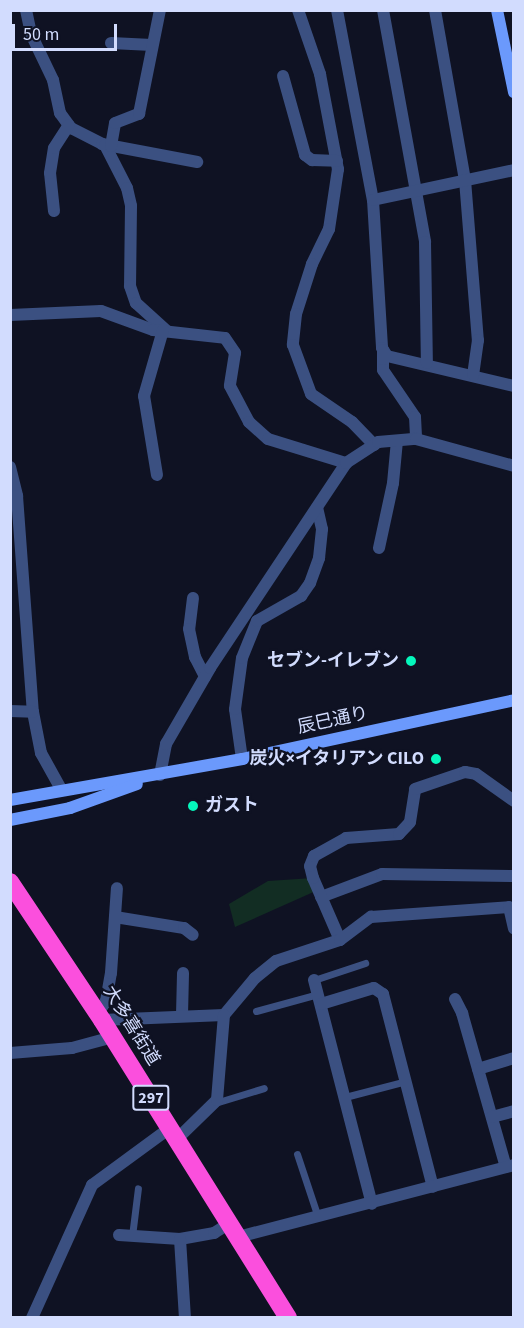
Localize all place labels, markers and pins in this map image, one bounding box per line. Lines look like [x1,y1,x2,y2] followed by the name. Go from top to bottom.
[267,650,399,672] place label: セブン-イレブン
[404,654,418,668] marker: セブン-イレブン
[248,748,424,770] place label: 炭火×イタリアン CILO
[429,752,443,766] marker: 炭火×イタリアン CILO
[205,795,259,817] place label: ガスト
[186,799,200,813] marker: ガスト

